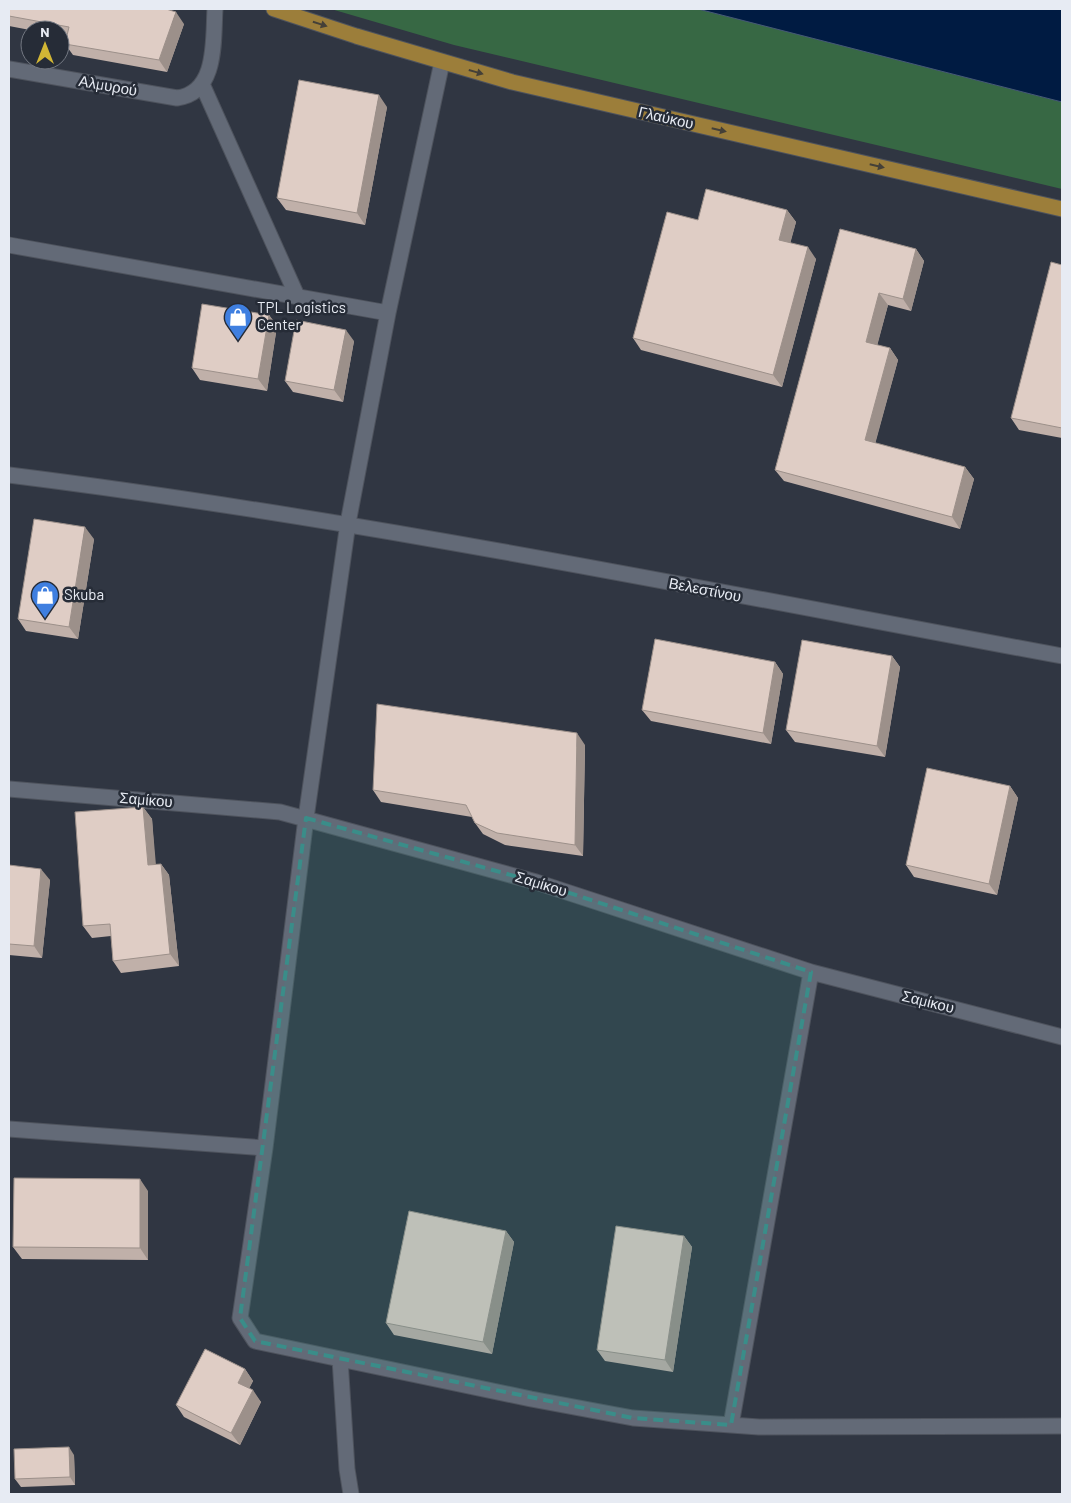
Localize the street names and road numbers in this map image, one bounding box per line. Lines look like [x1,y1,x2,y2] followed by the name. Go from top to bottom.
[78,71,139,99] street label: Αλμυρού
[637,102,696,132] street label: Γλαύκου
[667,573,743,605] street label: Βελεστίνου
[119,788,173,810] street label: Σαμίκου
[513,867,569,899] street label: Σαμίκου
[900,986,956,1016] street label: Σαμίκου

